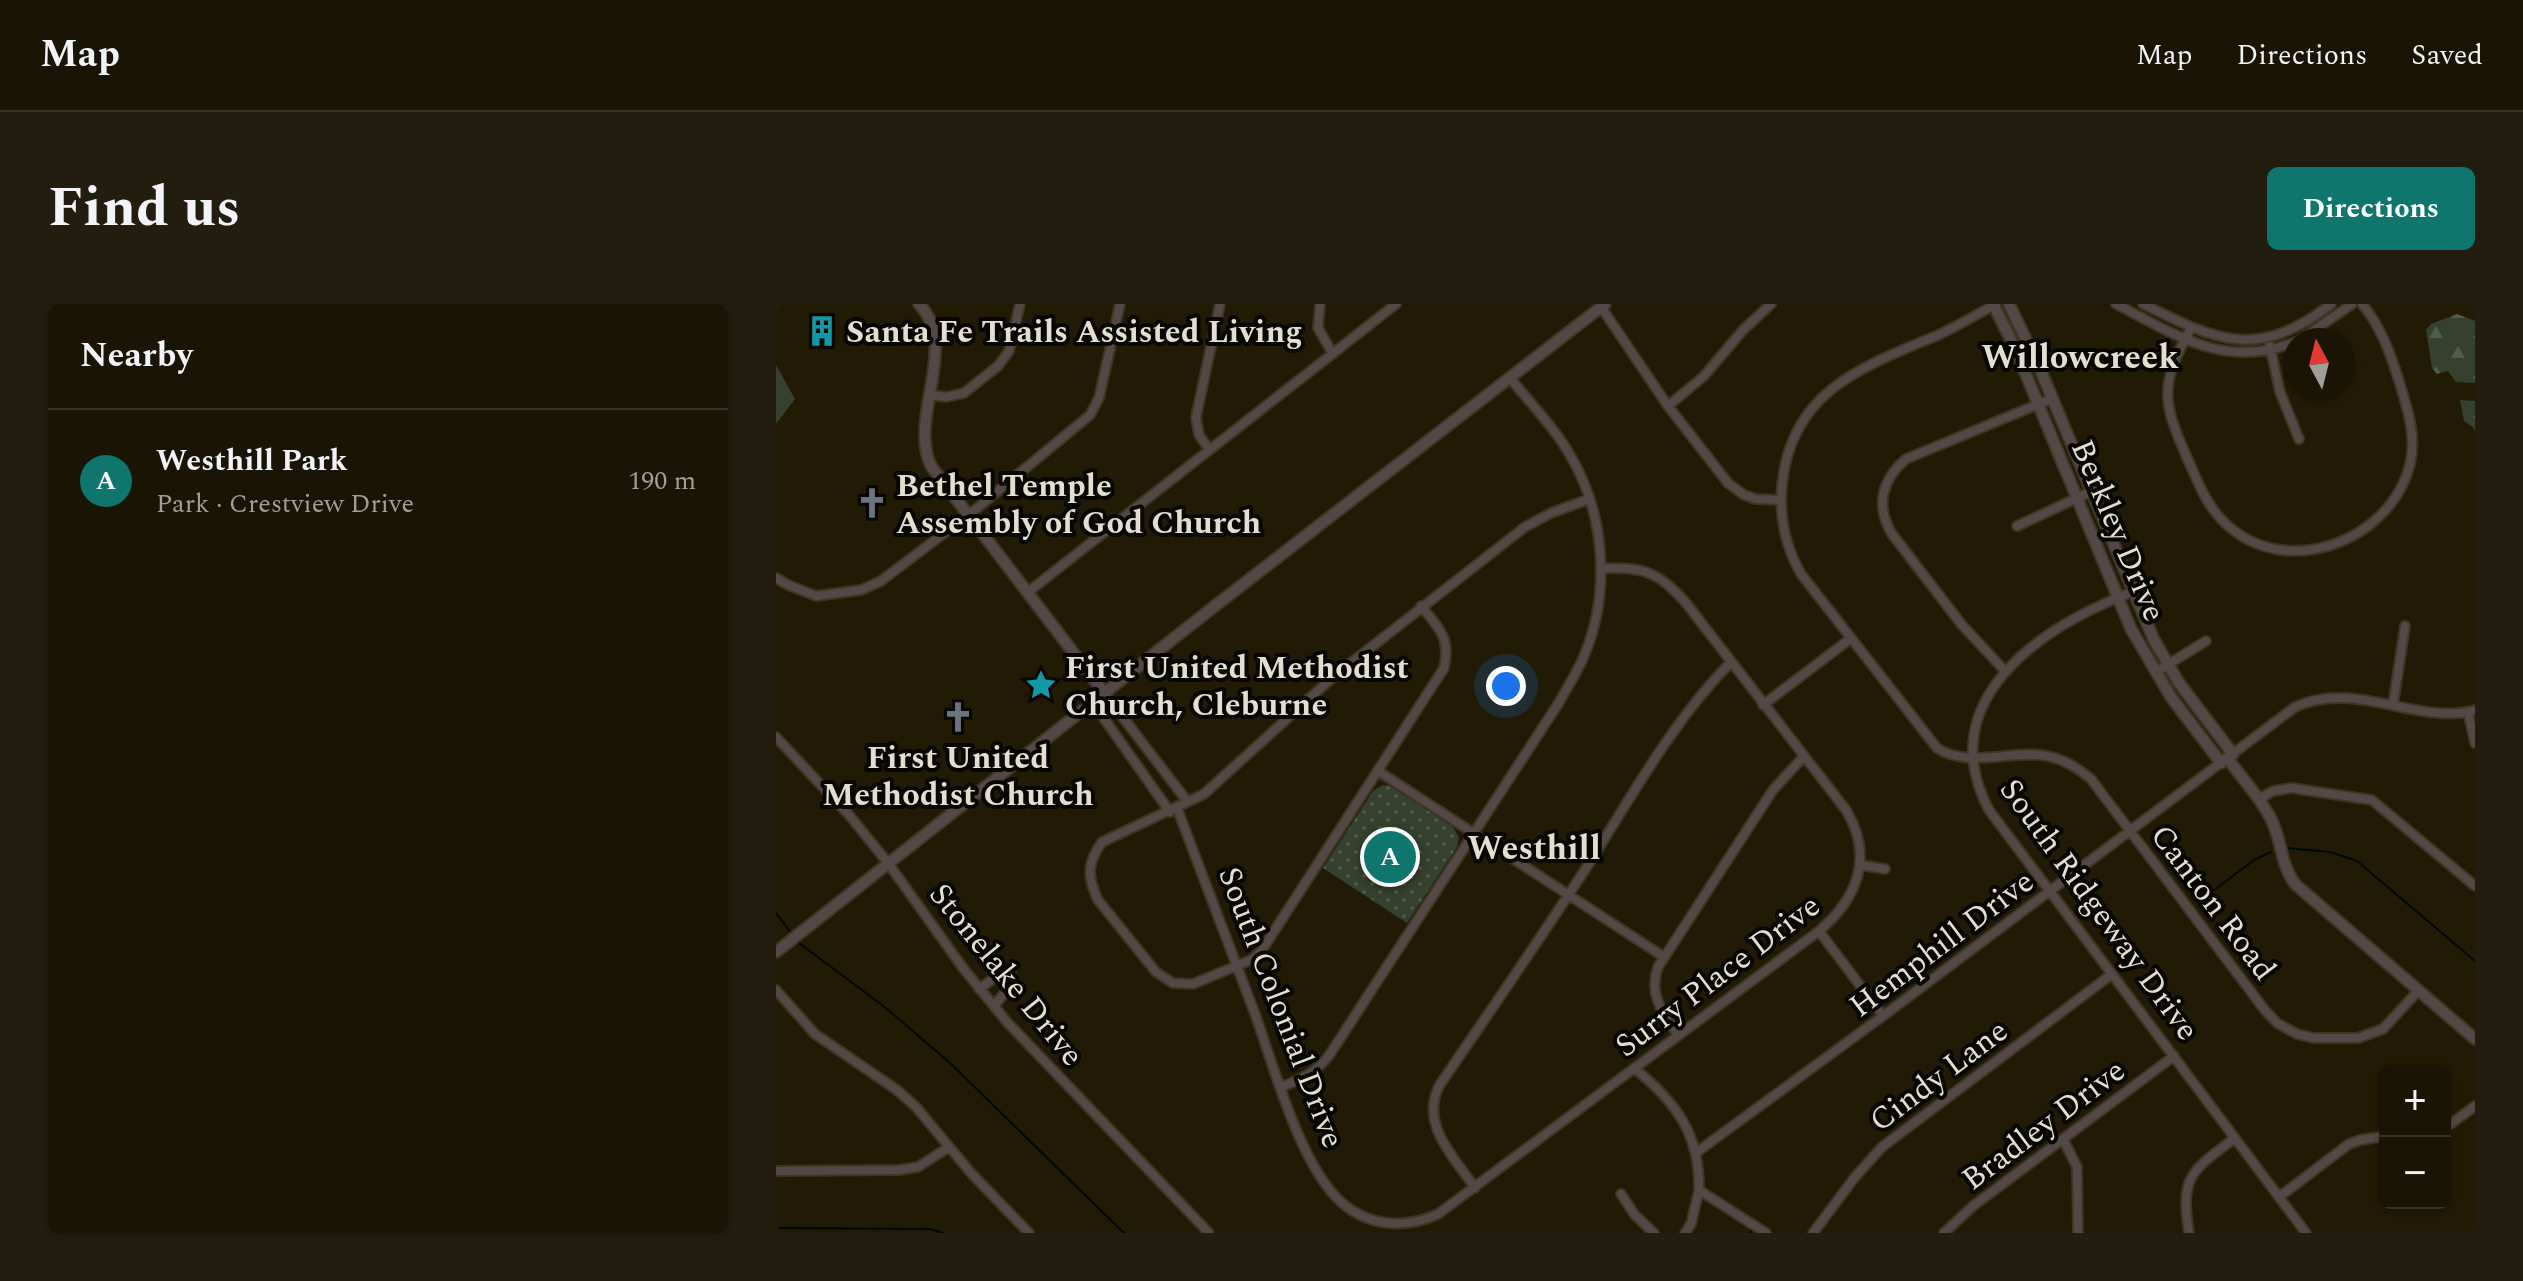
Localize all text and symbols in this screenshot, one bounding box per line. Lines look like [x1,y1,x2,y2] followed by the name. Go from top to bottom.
[40,26,120,84] text: Map
[2136,34,2193,77] text: Map
[2237,34,2367,77] text: Directions
[2411,34,2483,77] text: Saved
[48,166,241,251] text: Find us
[2267,167,2475,250] button: Directions
[846,308,1302,357] place label: Santa Fe Trails Assisted Living
[805,314,839,348] building icon: Santa Fe Trails Assisted Living
[2283,328,2355,400] north arrow
[80,330,193,382] text: Nearby
[1981,332,2179,384] district label: Willowcreek
[2057,432,2178,629] street label: Berkley Drive
[156,438,348,484] text: Westhill Park
[96,461,116,501] text: A
[628,461,696,501] text: 190 m
[896,462,1261,548] place label: Bethel Temple Assembly of God Church
[156,484,414,524] text: Park · Crestview Drive
[855,486,889,520] church icon: Bethel Temple Assembly of God Church
[1065,644,1409,730] place label: First United Methodist Church, Cleburne
[1486,666,1526,706] your location
[1024,668,1058,702] place icon: First United Methodist Church, Cleburne
[941,700,975,734] church icon: First United Methodist Church
[822,734,1094,820] place label: First United Methodist Church
[1987,769,2211,1051] street label: South Ridgeway Drive
[2138,814,2288,991] street label: Canton Road
[1467,823,1601,875] district label: Westhill
[1364,827,1416,887] pin: A
[1839,858,2045,1030] street label: Hemphill Drive
[1204,860,1357,1155] street label: South Colonial Drive
[916,872,1095,1077] street label: Stonelake Drive
[1605,882,1831,1070] street label: Surry Place Drive
[1859,1008,2019,1145] street label: Cindy Lane
[1952,1047,2136,1203] street label: Bradley Drive
[2379,1065,2451,1209] map controls
[2379,1065,2451,1137] button: +
[2379,1137,2451,1209] button: −

